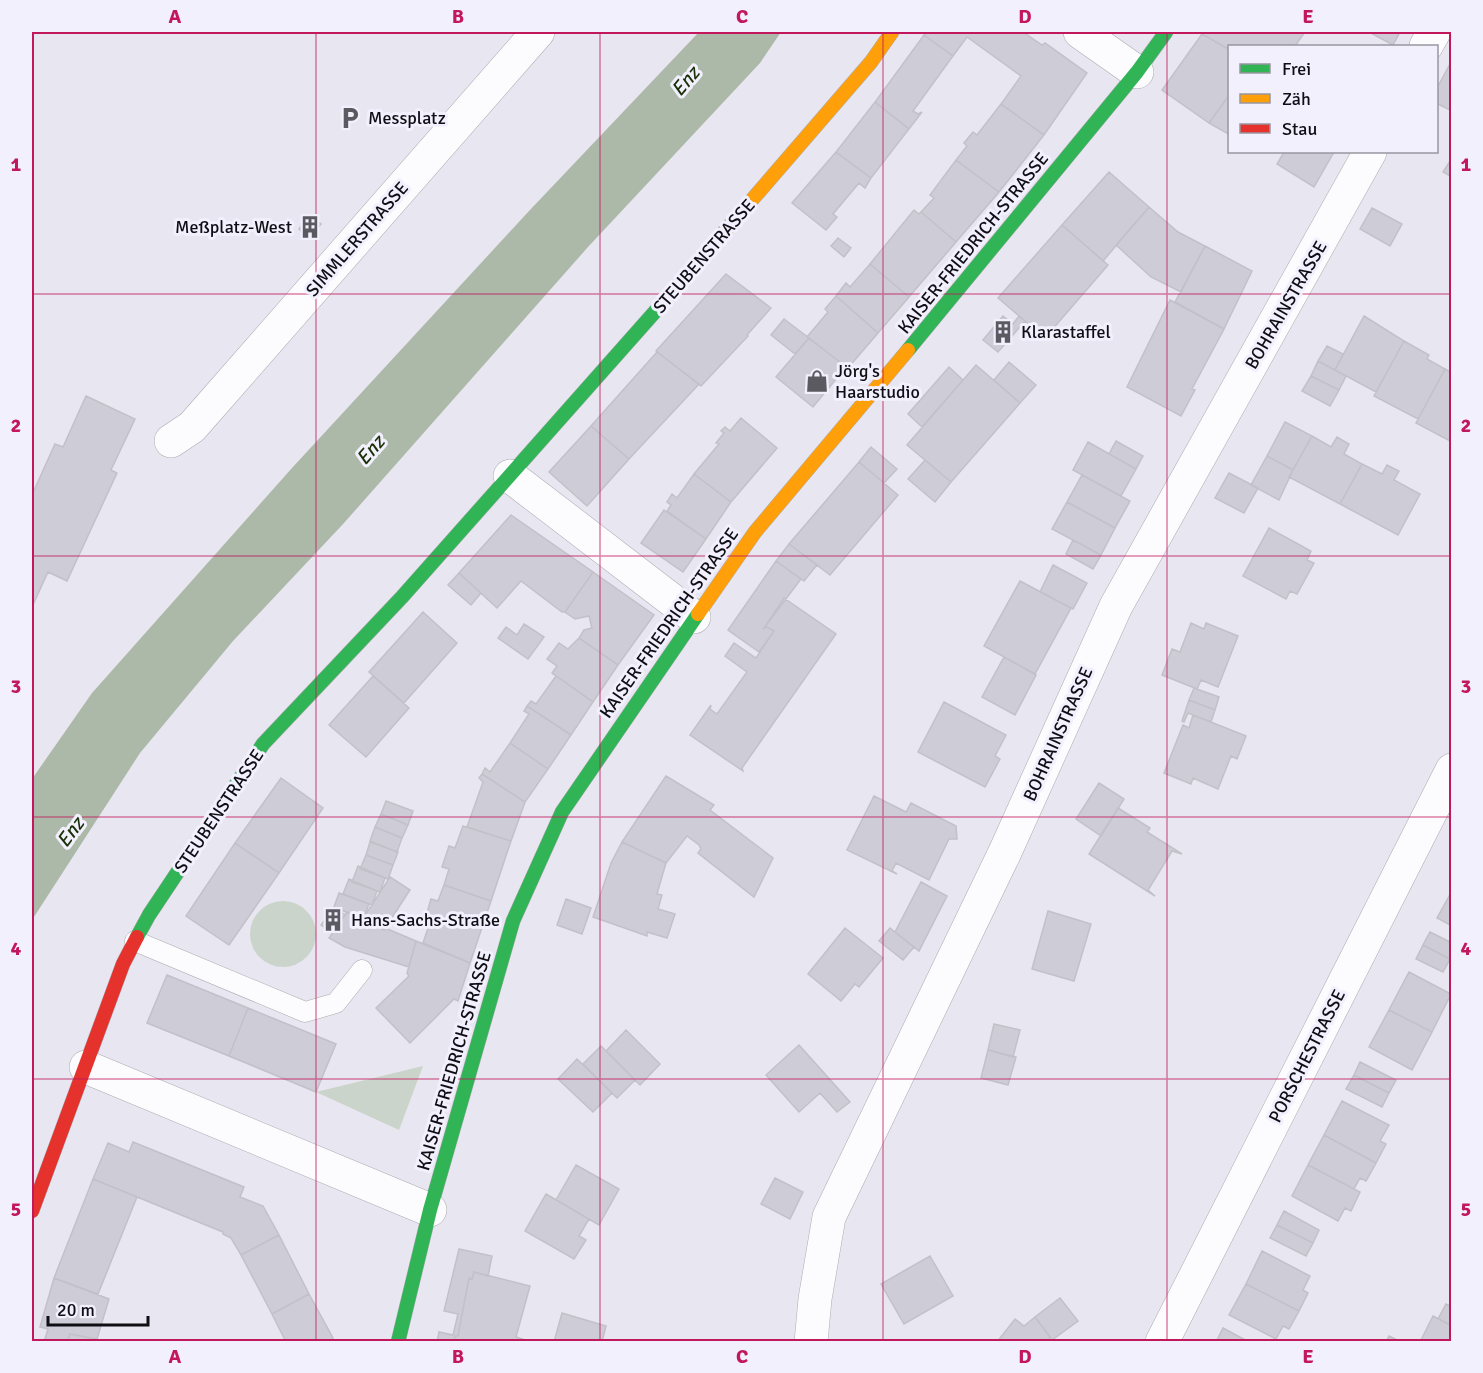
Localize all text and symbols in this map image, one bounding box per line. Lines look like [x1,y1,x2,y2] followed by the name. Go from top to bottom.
[169,4,182,29] text: A
[452,4,464,29] text: B
[736,4,748,29] text: C
[1018,4,1032,29] text: D
[1302,4,1314,29] text: E
[1228,45,1438,153] legend
[1282,58,1311,80] text: Frei
[666,60,706,101] water label: Enz
[1282,88,1311,110] text: Zäh
[337,105,363,131] parking icon: Messplatz
[368,107,446,129] place label: Messplatz
[1282,118,1317,140] text: Stau
[893,148,1053,338] street label: KAISER-FRIEDRICH-STRASSE
[11,152,22,177] text: 1
[1461,152,1472,177] text: 1
[301,177,413,301] street label: SIMMLERSTRASSE
[648,194,760,318] street label: STEUBENSTRASSE
[297,214,323,240] building icon: Meßplatz-West
[175,216,292,238] place label: Meßplatz-West
[1240,237,1332,373] street label: BOHRAINSTRASSE
[990,319,1016,345] building icon: Klarastaffel
[1021,321,1111,343] place label: Klarastaffel
[835,360,920,403] place label: Jörg's Haarstudio
[804,368,830,394] shop icon: Jörg's Haarstudio
[11,413,21,438] text: 2
[1461,413,1471,438] text: 2
[351,429,391,470] water label: Enz
[595,524,743,722] street label: KAISER-FRIEDRICH-STRASSE
[1019,664,1097,804] street label: BOHRAINSTRASSE
[11,674,21,699] text: 3
[1461,674,1471,699] text: 3
[170,745,268,877] street label: STEUBENSTRASSE
[51,811,91,852] water label: Enz
[320,907,346,933] building icon: Hans-Sachs-Straße
[351,909,500,931] place label: Hans-Sachs-Straße
[11,936,22,961] text: 4
[1461,936,1472,961] text: 4
[412,949,496,1173] street label: KAISER-FRIEDRICH-STRASSE
[1264,986,1350,1126] street label: PORSCHESTRASSE
[11,1197,21,1222] text: 5
[1461,1197,1471,1222] text: 5
[48,1289,148,1327] scale bar
[57,1299,95,1321] text: 20 m
[169,1344,182,1369] text: A
[452,1344,464,1369] text: B
[736,1344,748,1369] text: C
[1018,1344,1032,1369] text: D
[1302,1344,1314,1369] text: E

